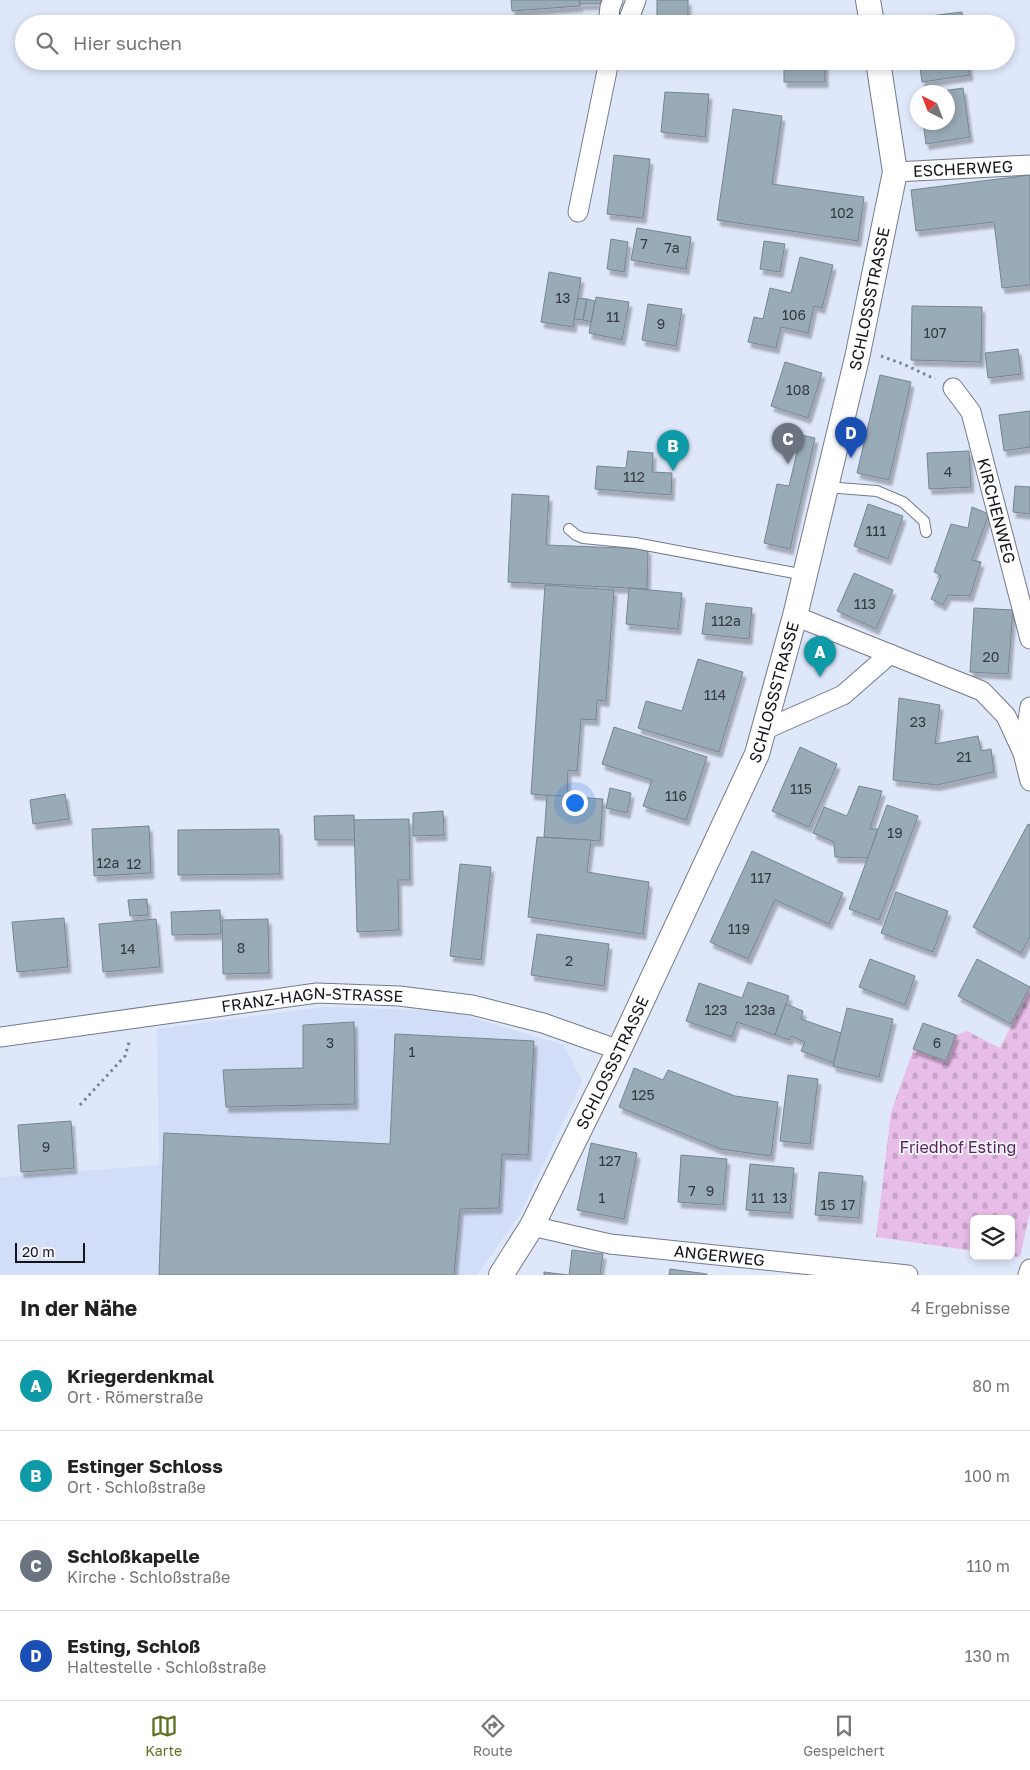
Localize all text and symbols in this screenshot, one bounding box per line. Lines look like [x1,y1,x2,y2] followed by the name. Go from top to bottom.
[15,15,1015,70] search box
[33,29,61,57] icon: search
[73,31,182,54] text: Hier suchen
[910,85,955,130] north arrow
[912,156,1013,181] street label: ESCHERWEG
[830,204,854,221] house number: 102
[844,225,894,372] street label: SCHLOSSSTRASSE
[640,235,648,252] house number: 7
[664,239,680,256] house number: 7a
[556,289,570,306] house number: 13
[782,306,806,323] house number: 106
[606,308,620,325] house number: 11
[657,315,665,332] house number: 9
[924,324,946,341] house number: 107
[786,381,810,398] house number: 108
[835,417,867,458] pin: D
[772,423,804,464] pin: C
[657,430,689,471] pin: B
[973,456,1020,566] street label: KIRCHENWEG
[944,463,952,480] house number: 4
[623,468,645,485] house number: 112
[866,522,886,539] house number: 111
[854,595,876,612] house number: 113
[711,612,741,629] house number: 112a
[744,619,803,766] street label: SCHLOSSSTRASSE
[804,636,836,677] pin: A
[983,648,999,665] house number: 20
[704,686,726,703] house number: 114
[910,713,926,730] house number: 23
[957,748,972,765] house number: 21
[790,780,812,797] house number: 115
[665,787,687,804] house number: 116
[562,790,588,816] your location
[887,824,903,841] house number: 19
[97,854,119,871] house number: 12a
[127,855,141,872] house number: 12
[751,869,772,886] house number: 117
[728,920,750,937] house number: 119
[237,939,245,956] house number: 8
[120,940,136,957] house number: 14
[565,952,573,969] house number: 2
[220,983,404,1016] street label: FRANZ-HAGN-STRASSE
[571,993,653,1133] street label: SCHLOSSSTRASSE
[704,1001,728,1018] house number: 123
[744,1001,776,1018] house number: 123a
[326,1034,334,1051] house number: 3
[933,1034,941,1051] house number: 6
[409,1043,416,1060] house number: 1
[631,1086,655,1103] house number: 125
[900,1137,1016,1157] park label: Friedhof Esting
[42,1138,50,1155] house number: 9
[599,1152,621,1169] house number: 127
[688,1182,696,1199] house number: 7
[706,1182,714,1199] house number: 9
[599,1189,606,1206] house number: 1
[751,1189,765,1206] house number: 11
[773,1189,787,1206] house number: 13
[821,1196,835,1213] house number: 15
[841,1196,855,1213] house number: 17
[970,1215,1015,1260] map controls
[970,1215,1015,1260] button: layers
[15,1240,85,1263] scale bar
[673,1241,766,1270] street label: ANGERWEG
[22,1243,55,1260] text: 20 m
[20,1295,137,1321] text: In der Nähe
[911,1298,1010,1318] text: 4 Ergebnisse
[67,1364,214,1387] text: Kriegerdenkmal
[30,1376,42,1396] text: A
[972,1376,1010,1396] text: 80 m
[67,1387,203,1407] text: Ort · Römerstraße
[67,1454,223,1477] text: Estinger Schloss
[30,1466,42,1486] text: B
[964,1466,1010,1486] text: 100 m
[67,1477,206,1497] text: Ort · Schloßstraße
[67,1544,200,1567] text: Schloßkapelle
[30,1556,42,1576] text: C
[966,1556,1010,1576] text: 110 m
[67,1567,230,1587] text: Kirche · Schloßstraße
[67,1634,200,1657] text: Esting, Schloß
[30,1646,42,1666] text: D
[965,1646,1010,1666] text: 130 m
[67,1657,266,1677] text: Haltestelle · Schloßstraße
[145,1712,182,1759] tab: Karte
[473,1712,513,1759] tab: Route
[803,1712,885,1759] tab: Gespeichert

